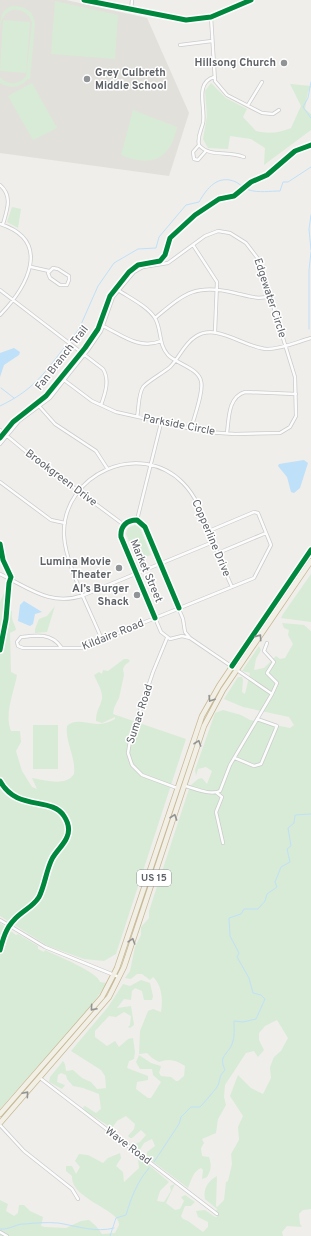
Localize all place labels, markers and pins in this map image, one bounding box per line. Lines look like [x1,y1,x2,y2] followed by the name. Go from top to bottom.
[195,56,276,70] place label: Hillsong Church
[279,58,289,68] marker: Hillsong Church
[95,66,167,93] place label: Grey Culbreth Middle School
[82,74,92,84] marker: Grey Culbreth Middle School
[40,555,111,582] place label: Lumina Movie Theater
[114,563,124,573] marker: Lumina Movie Theater
[72,582,129,609] place label: Al’s Burger Shack
[132,590,142,600] marker: Al’s Burger Shack

